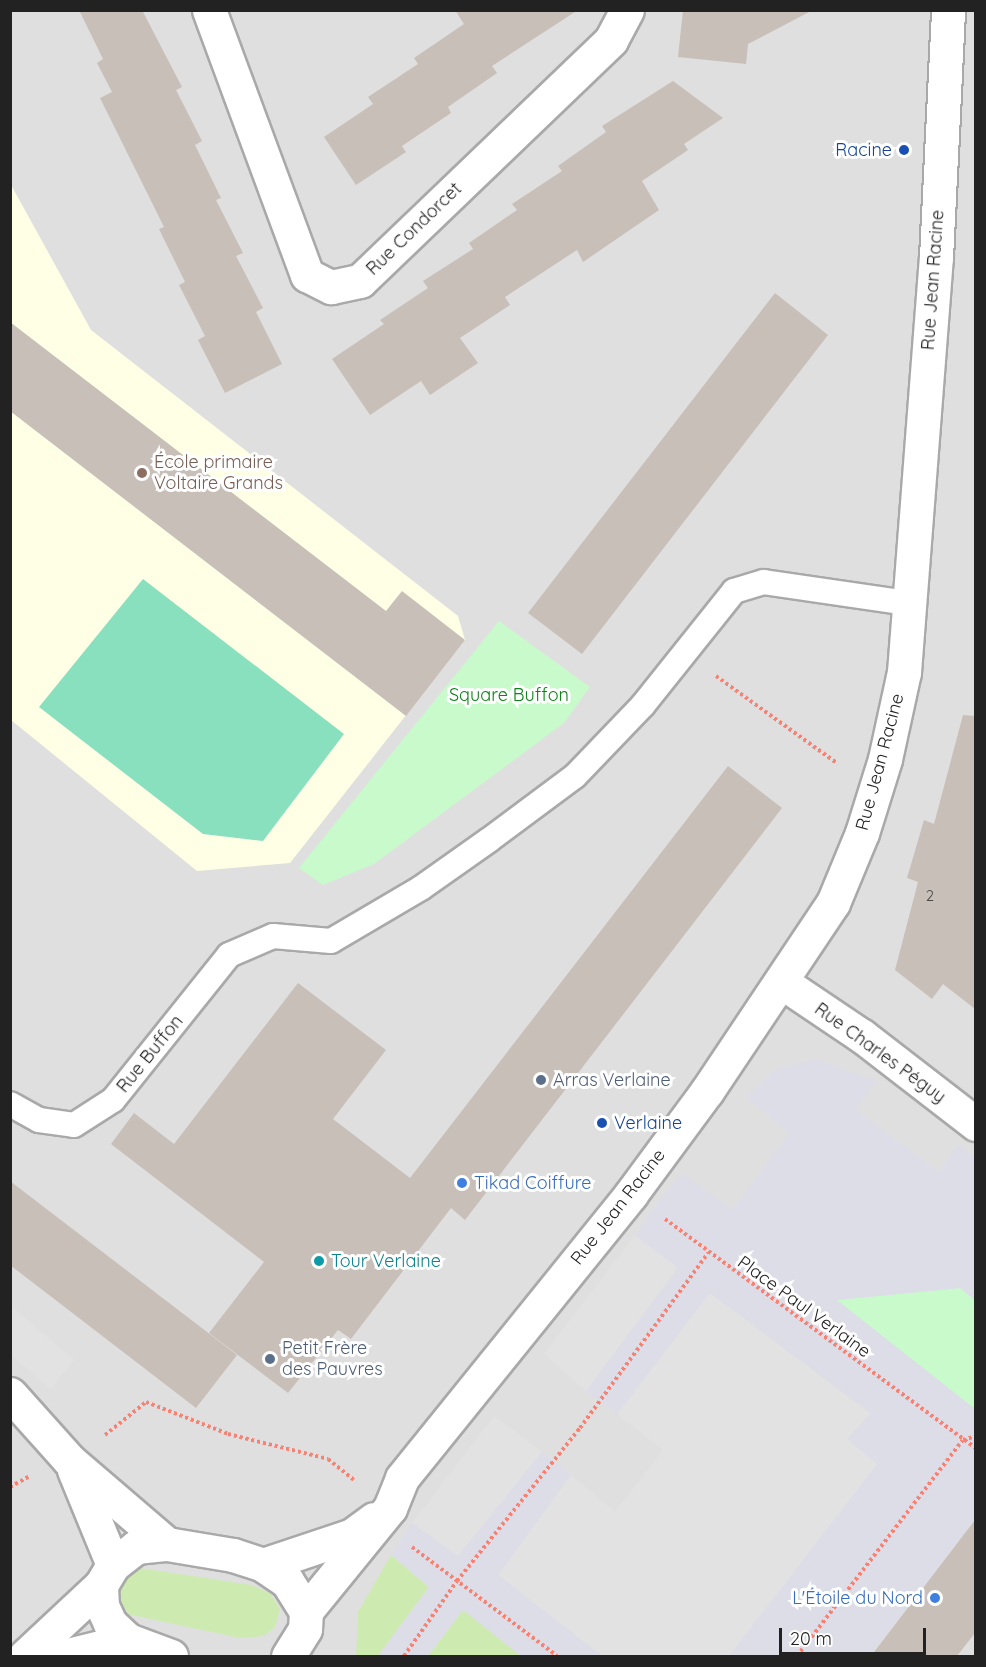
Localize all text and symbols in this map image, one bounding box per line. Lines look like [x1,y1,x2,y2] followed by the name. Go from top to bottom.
[835,139,892,161] place label: Racine
[897,143,911,157] marker: Racine
[362,178,466,280] street label: Rue Condorcet
[917,209,949,351] street label: Rue Jean Racine
[154,452,283,494] place label: École primaire Voltaire Grands
[135,466,149,480] marker: École primaire Voltaire Grands
[449,684,569,706] park label: Square Buffon
[851,691,909,833] street label: Rue Jean Racine
[926,887,934,905] house number: 2
[810,998,950,1108] street label: Rue Charles Péguy
[112,1011,188,1097] street label: Rue Buffon
[553,1069,671,1091] place label: Arras Verlaine
[534,1073,548,1087] marker: Arras Verlaine
[614,1112,682,1134] place label: Verlaine
[595,1116,609,1130] marker: Verlaine
[566,1145,670,1269] street label: Rue Jean Racine
[474,1172,591,1194] place label: Tikad Coiffure
[455,1176,469,1190] marker: Tikad Coiffure
[331,1250,441,1272] place label: Tour Verlaine
[733,1252,875,1362] street label: Place Paul Verlaine
[312,1254,326,1268] marker: Tour Verlaine
[282,1338,383,1380] place label: Petit Frère des Pauvres
[263,1352,277,1366] marker: Petit Frère des Pauvres
[792,1587,923,1609] place label: L'Étoile du Nord
[928,1591,942,1605] marker: L'Étoile du Nord
[782,1616,929,1654] scale bar
[790,1627,832,1650] text: 20 m

